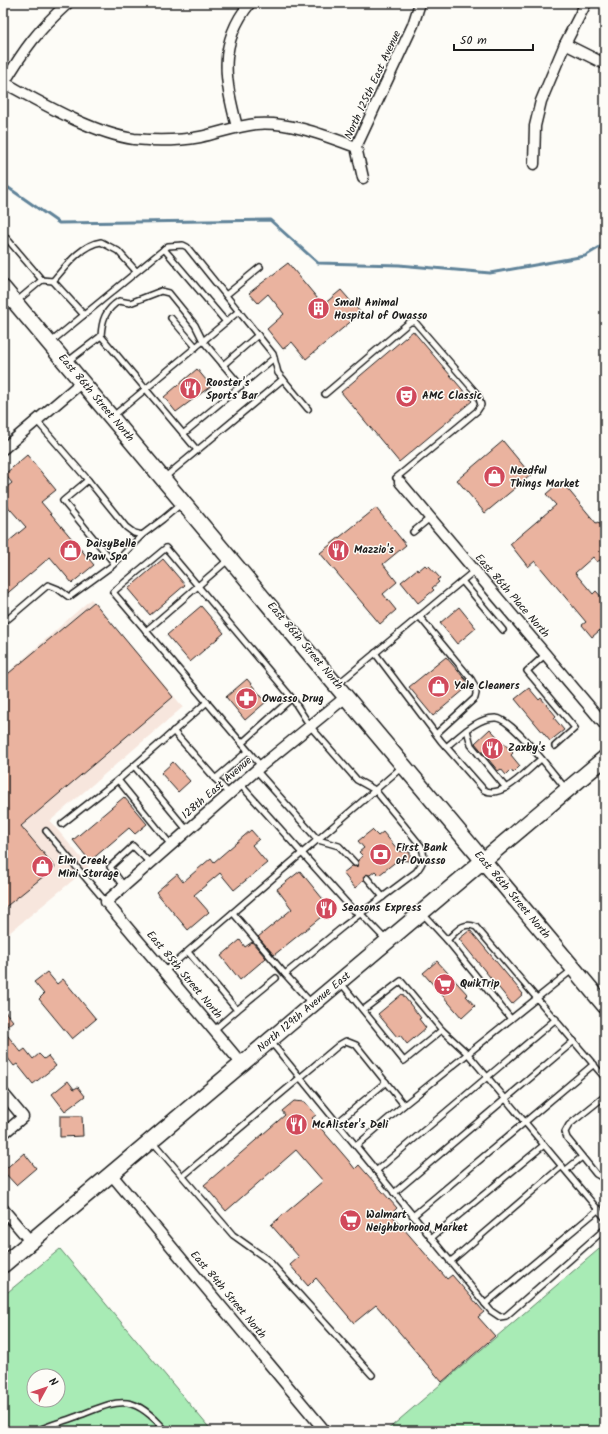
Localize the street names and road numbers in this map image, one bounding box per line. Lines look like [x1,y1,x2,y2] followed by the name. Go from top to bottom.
[340,28,406,142] street label: North 125th East Avenue
[54,350,139,446] street label: East 86th Street North
[470,550,554,642] street label: East 86th Place North
[263,598,348,694] street label: East 86th Street North
[178,752,256,824] street label: 128th East Avenue
[470,847,555,943] street label: East 86th Street North
[142,927,226,1023] street label: East 85th Street North
[253,967,355,1057] street label: North 129th Avenue East
[186,1247,271,1343] street label: East 84th Street North

